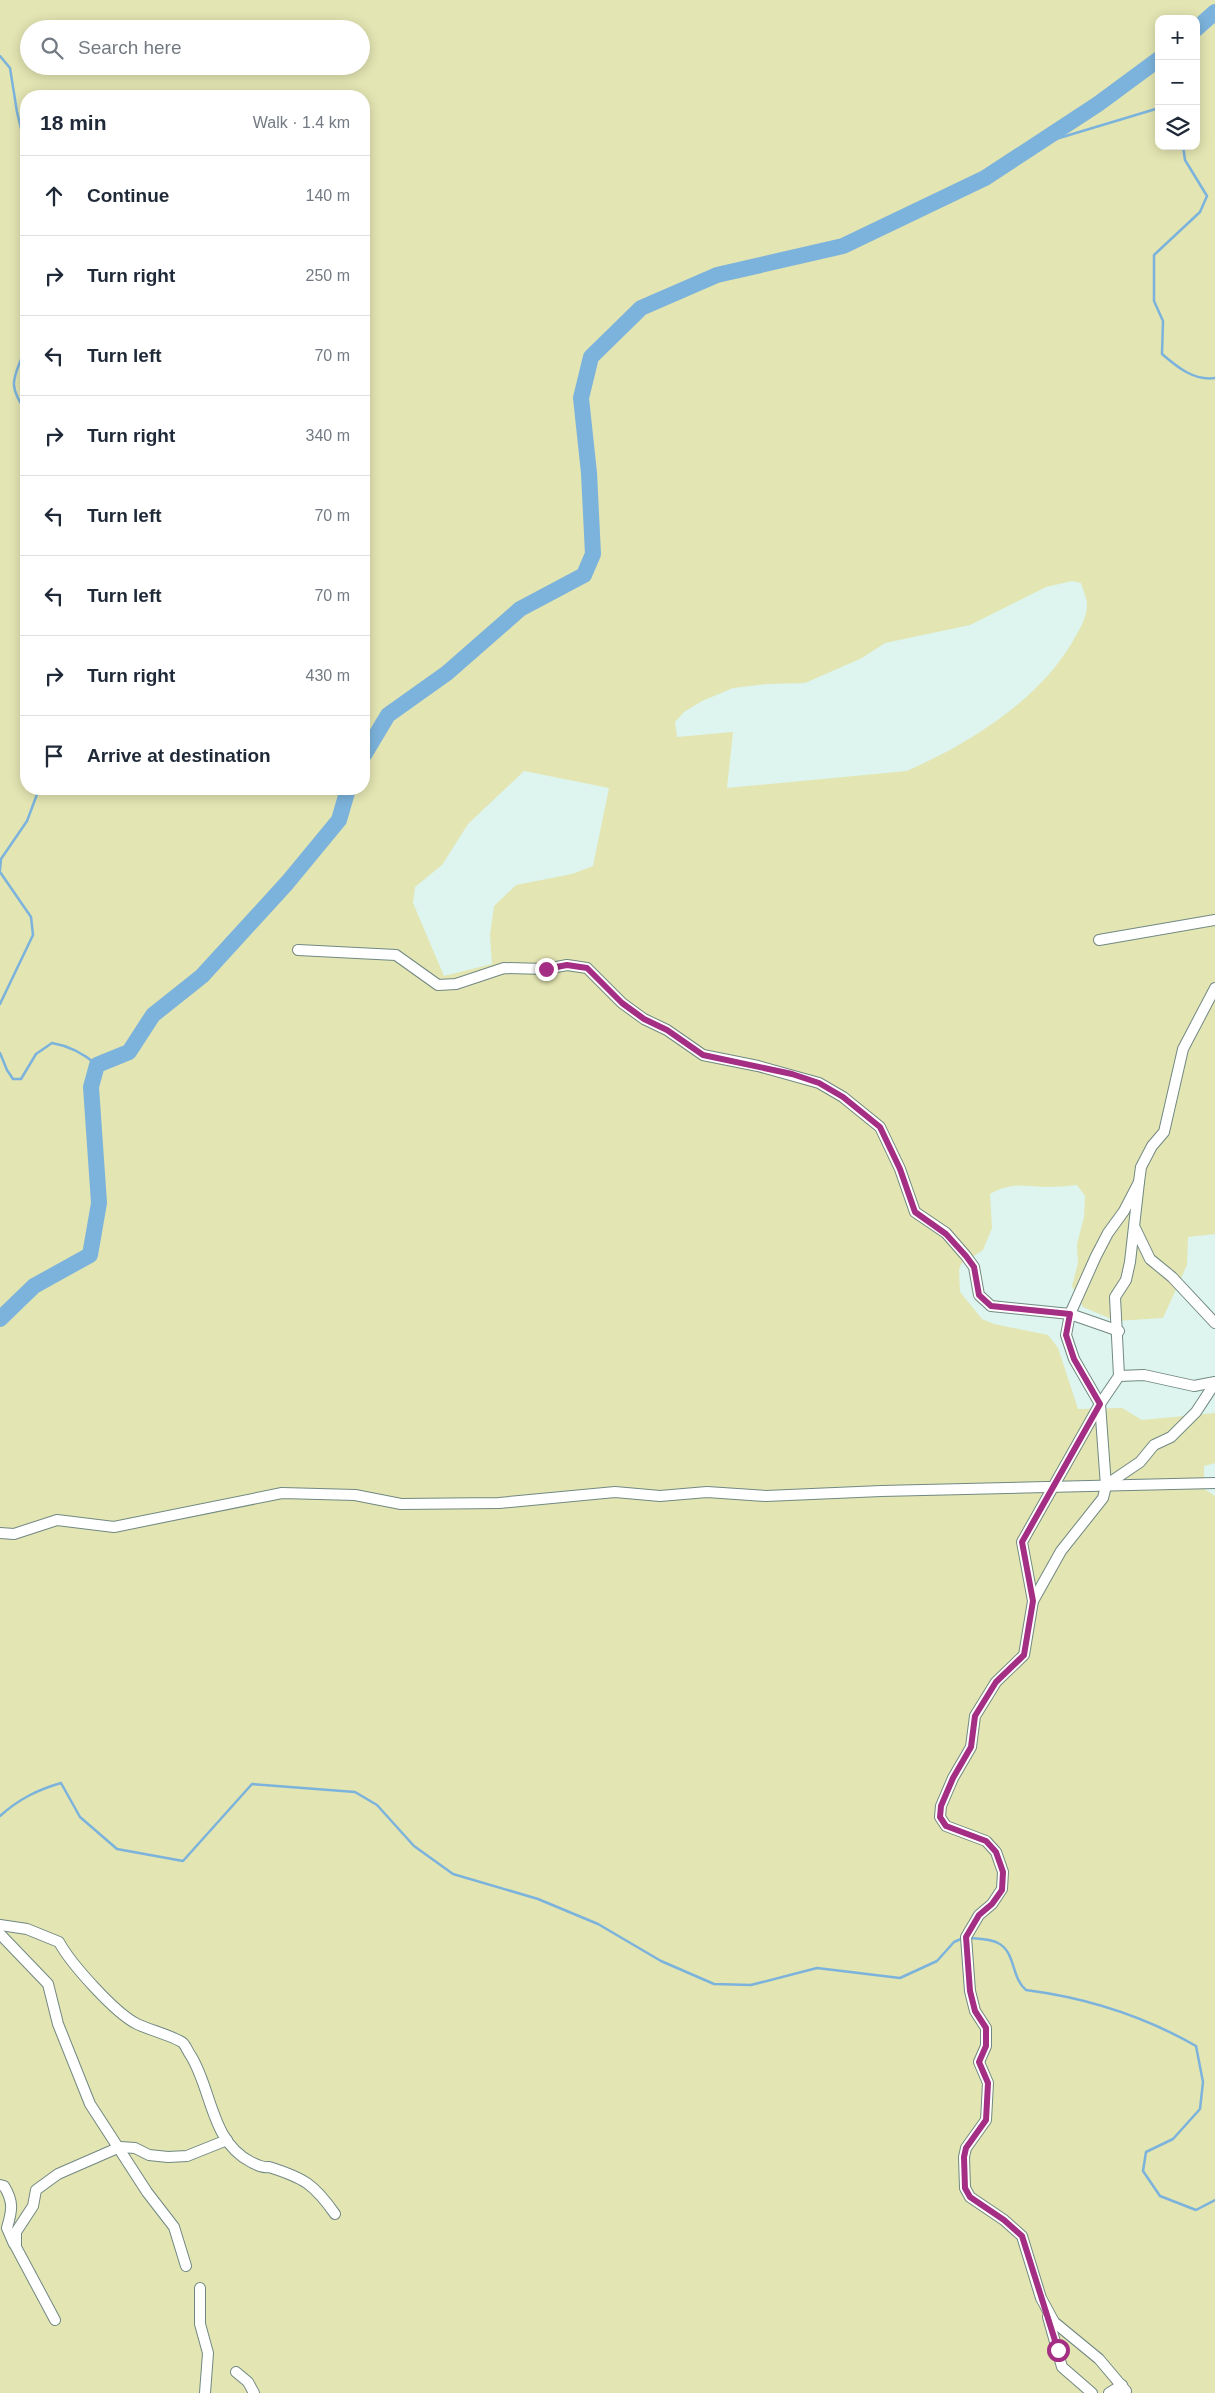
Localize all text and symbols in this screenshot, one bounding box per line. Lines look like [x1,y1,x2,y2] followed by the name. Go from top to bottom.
[1155,15,1200,150] map controls
[1155,15,1200,60] button: +
[20,20,370,75] search box
[38,34,66,62] icon: search
[78,37,182,58] text: Search here
[1155,60,1200,105] button: −
[1155,105,1200,150] button: layers
[40,111,107,134] text: 18 min
[253,114,350,131] text: Walk · 1.4 km
[40,182,68,210] icon: ahead
[87,185,169,206] text: Continue
[306,187,350,204] text: 140 m
[40,262,68,290] icon: right
[87,265,175,286] text: Turn right
[306,267,350,284] text: 250 m
[40,342,68,370] icon: left
[87,345,162,366] text: Turn left
[314,347,350,364] text: 70 m
[40,422,68,450] icon: right
[87,425,175,446] text: Turn right
[306,427,350,444] text: 340 m
[40,502,68,530] icon: left
[87,505,162,526] text: Turn left
[314,507,350,524] text: 70 m
[40,582,68,610] icon: left
[87,585,162,606] text: Turn left
[314,587,350,604] text: 70 m
[40,662,68,690] icon: right
[87,665,175,686] text: Turn right
[306,667,350,684] text: 430 m
[40,742,68,770] icon: arrive
[87,745,271,766] text: Arrive at destination
[535,958,558,981] route end
[1047,2339,1070,2362] route start

